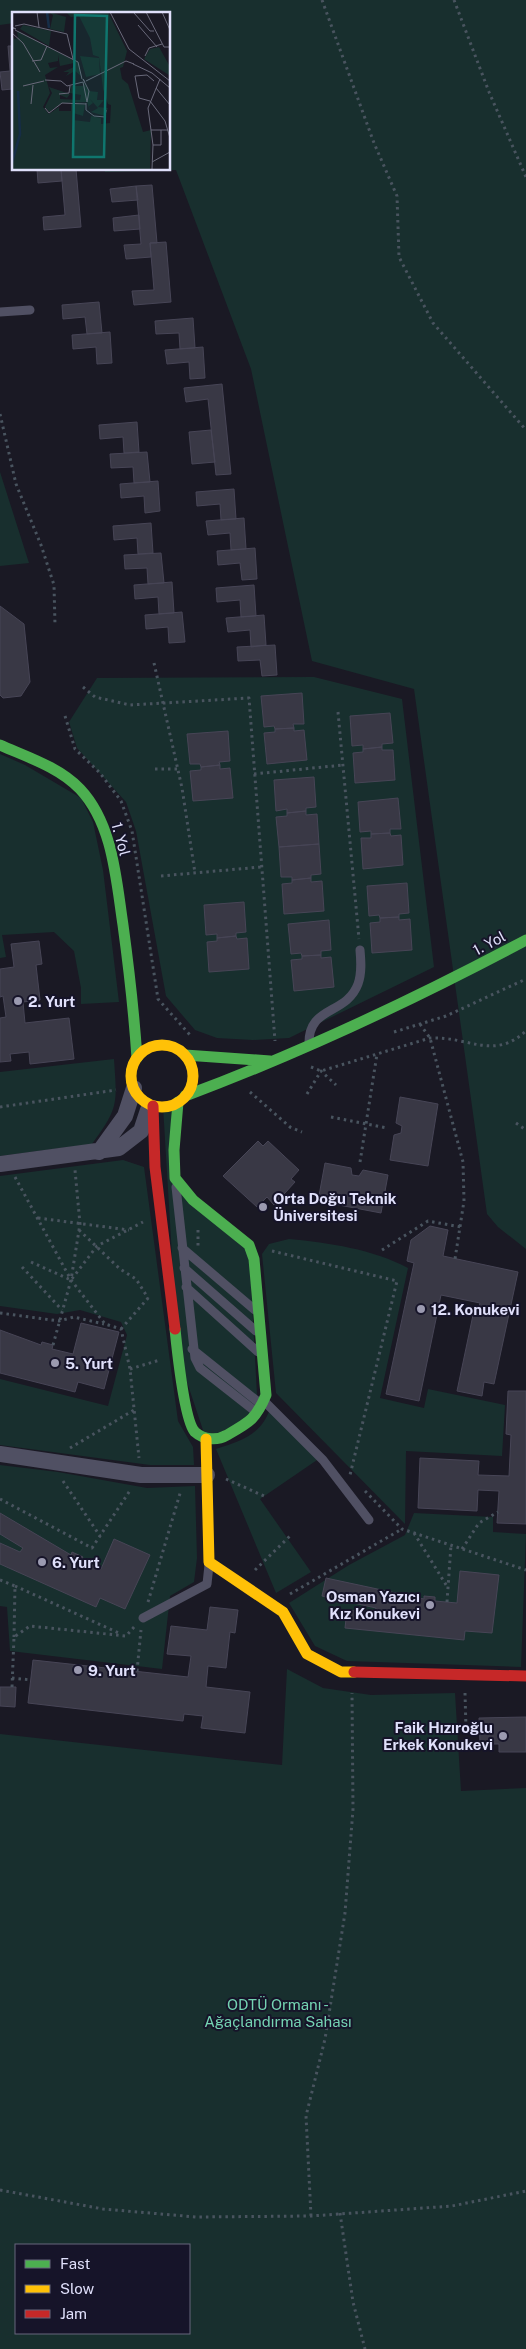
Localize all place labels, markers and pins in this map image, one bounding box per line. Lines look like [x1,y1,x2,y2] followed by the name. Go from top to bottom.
[28,993,75,1010] place label: 2. Yurt
[12,995,24,1007] marker: 2. Yurt
[273,1190,397,1224] place label: Orta Doğu Teknik Üniversitesi
[257,1201,269,1213] marker: Orta Doğu Teknik Üniversitesi
[431,1301,520,1318] place label: 12. Konukevi
[415,1303,427,1315] marker: 12. Konukevi
[65,1355,113,1372] place label: 5. Yurt
[49,1357,61,1369] marker: 5. Yurt
[52,1554,100,1571] place label: 6. Yurt
[36,1556,48,1568] marker: 6. Yurt
[326,1588,420,1622] place label: Osman Yazıcı Kız Konukevi
[424,1599,436,1611] marker: Osman Yazıcı Kız Konukevi
[88,1662,136,1679] place label: 9. Yurt
[72,1664,84,1676] marker: 9. Yurt
[383,1719,493,1753] place label: Faik Hızıroğlu Erkek Konukevi
[497,1730,509,1742] marker: Faik Hızıroğlu Erkek Konukevi

